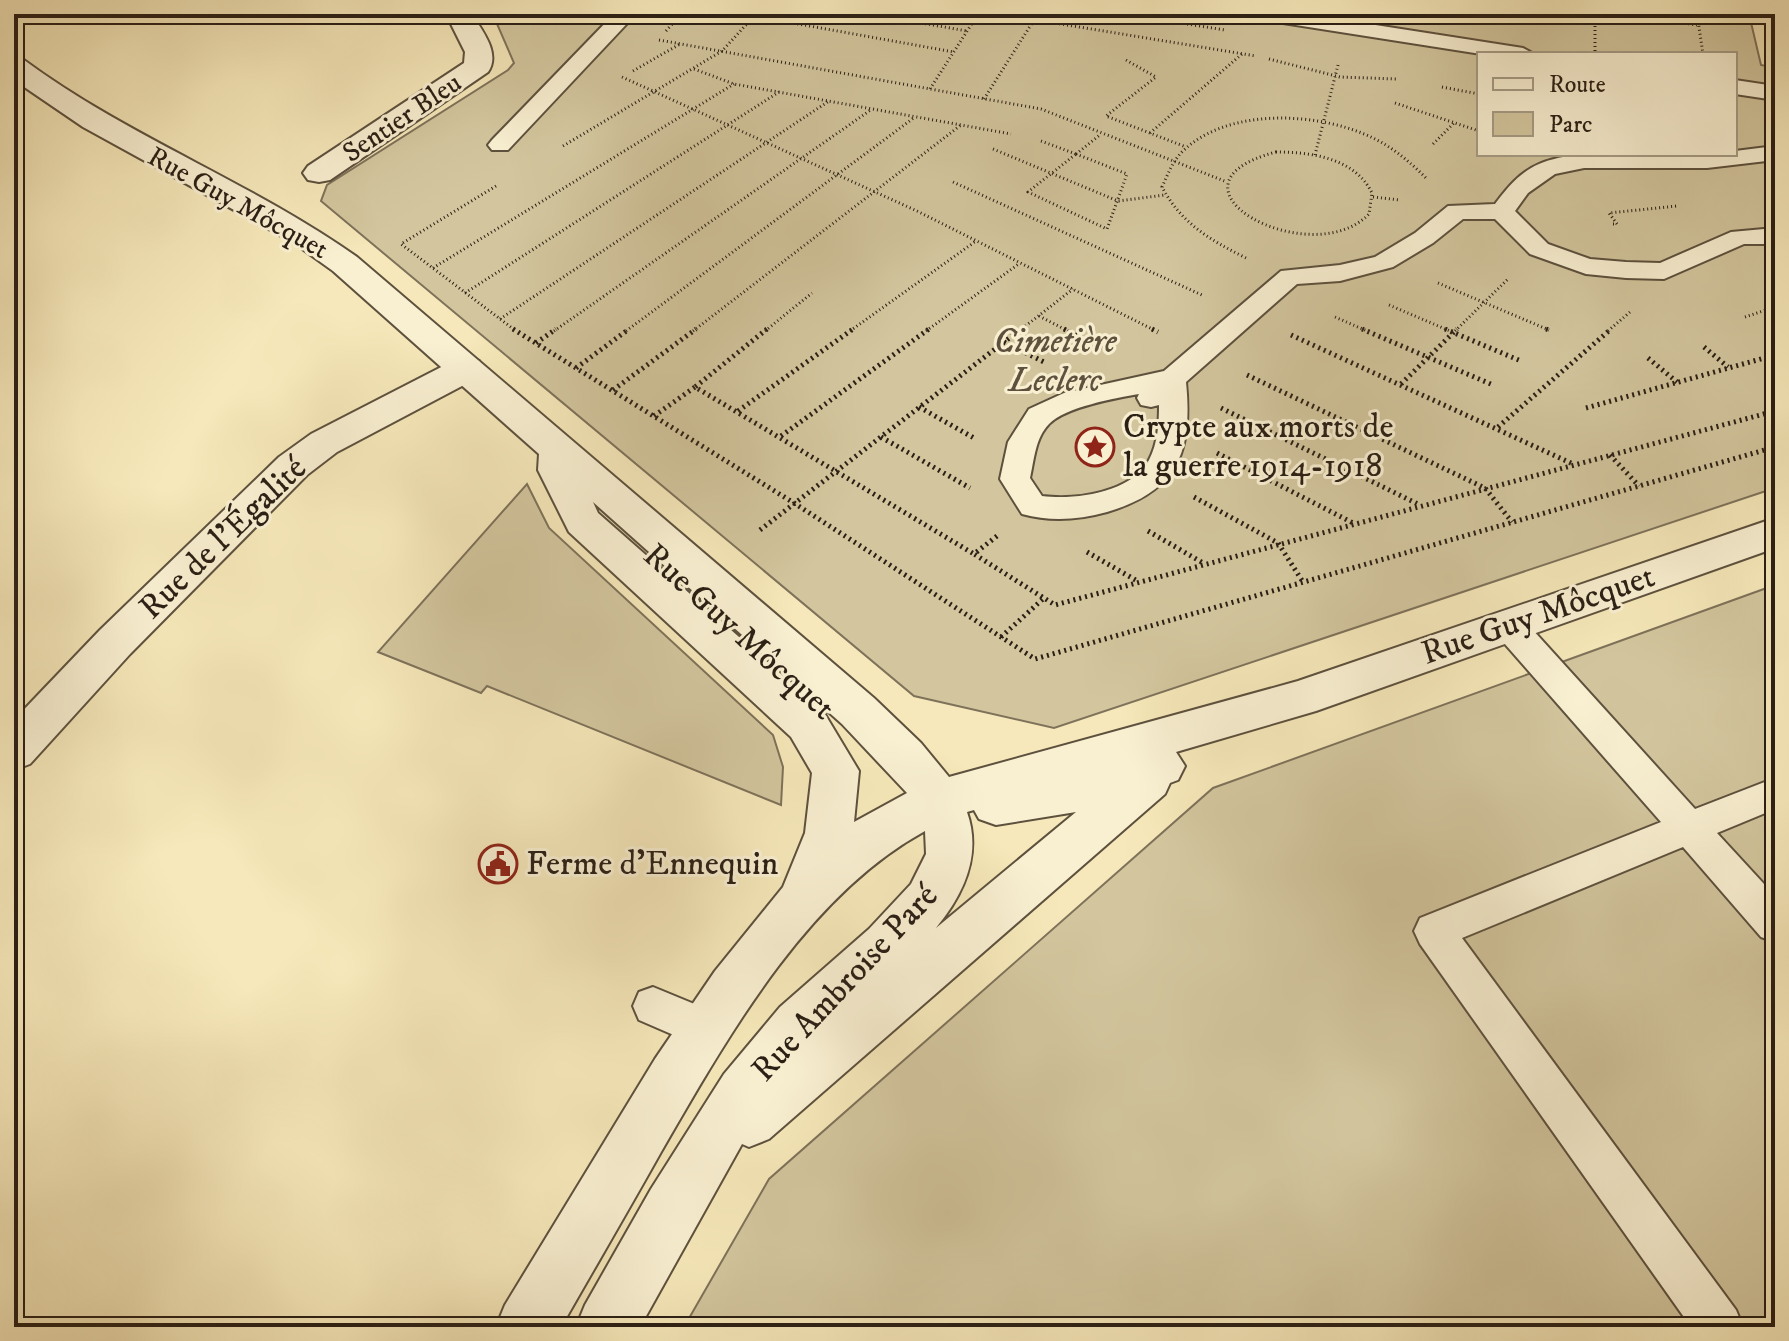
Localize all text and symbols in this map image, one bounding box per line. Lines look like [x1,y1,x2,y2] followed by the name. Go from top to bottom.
[1477,52,1737,156] legend
[336,65,468,171] street label: Sentier Bleu
[1549,70,1606,100] text: Route
[1549,110,1592,140] text: Parc
[142,139,334,267] street label: Rue Guy Môcquet
[993,321,1118,402] park label: Cimetière Leclerc
[1123,406,1393,487] place label: Crypte aux morts de la guerre 1914-1918
[1074,426,1116,468] place icon: Crypte aux morts de la guerre 1914-1918
[131,448,315,628] street label: Rue de l'Égalité
[634,535,844,729] street label: Rue Guy Môcquet
[1416,555,1660,675] street label: Rue Guy Môcquet
[477,843,519,885] public building icon: Ferme d'Ennequin
[526,843,779,885] place label: Ferme d'Ennequin
[743,875,947,1091] street label: Rue Ambroise Paré

